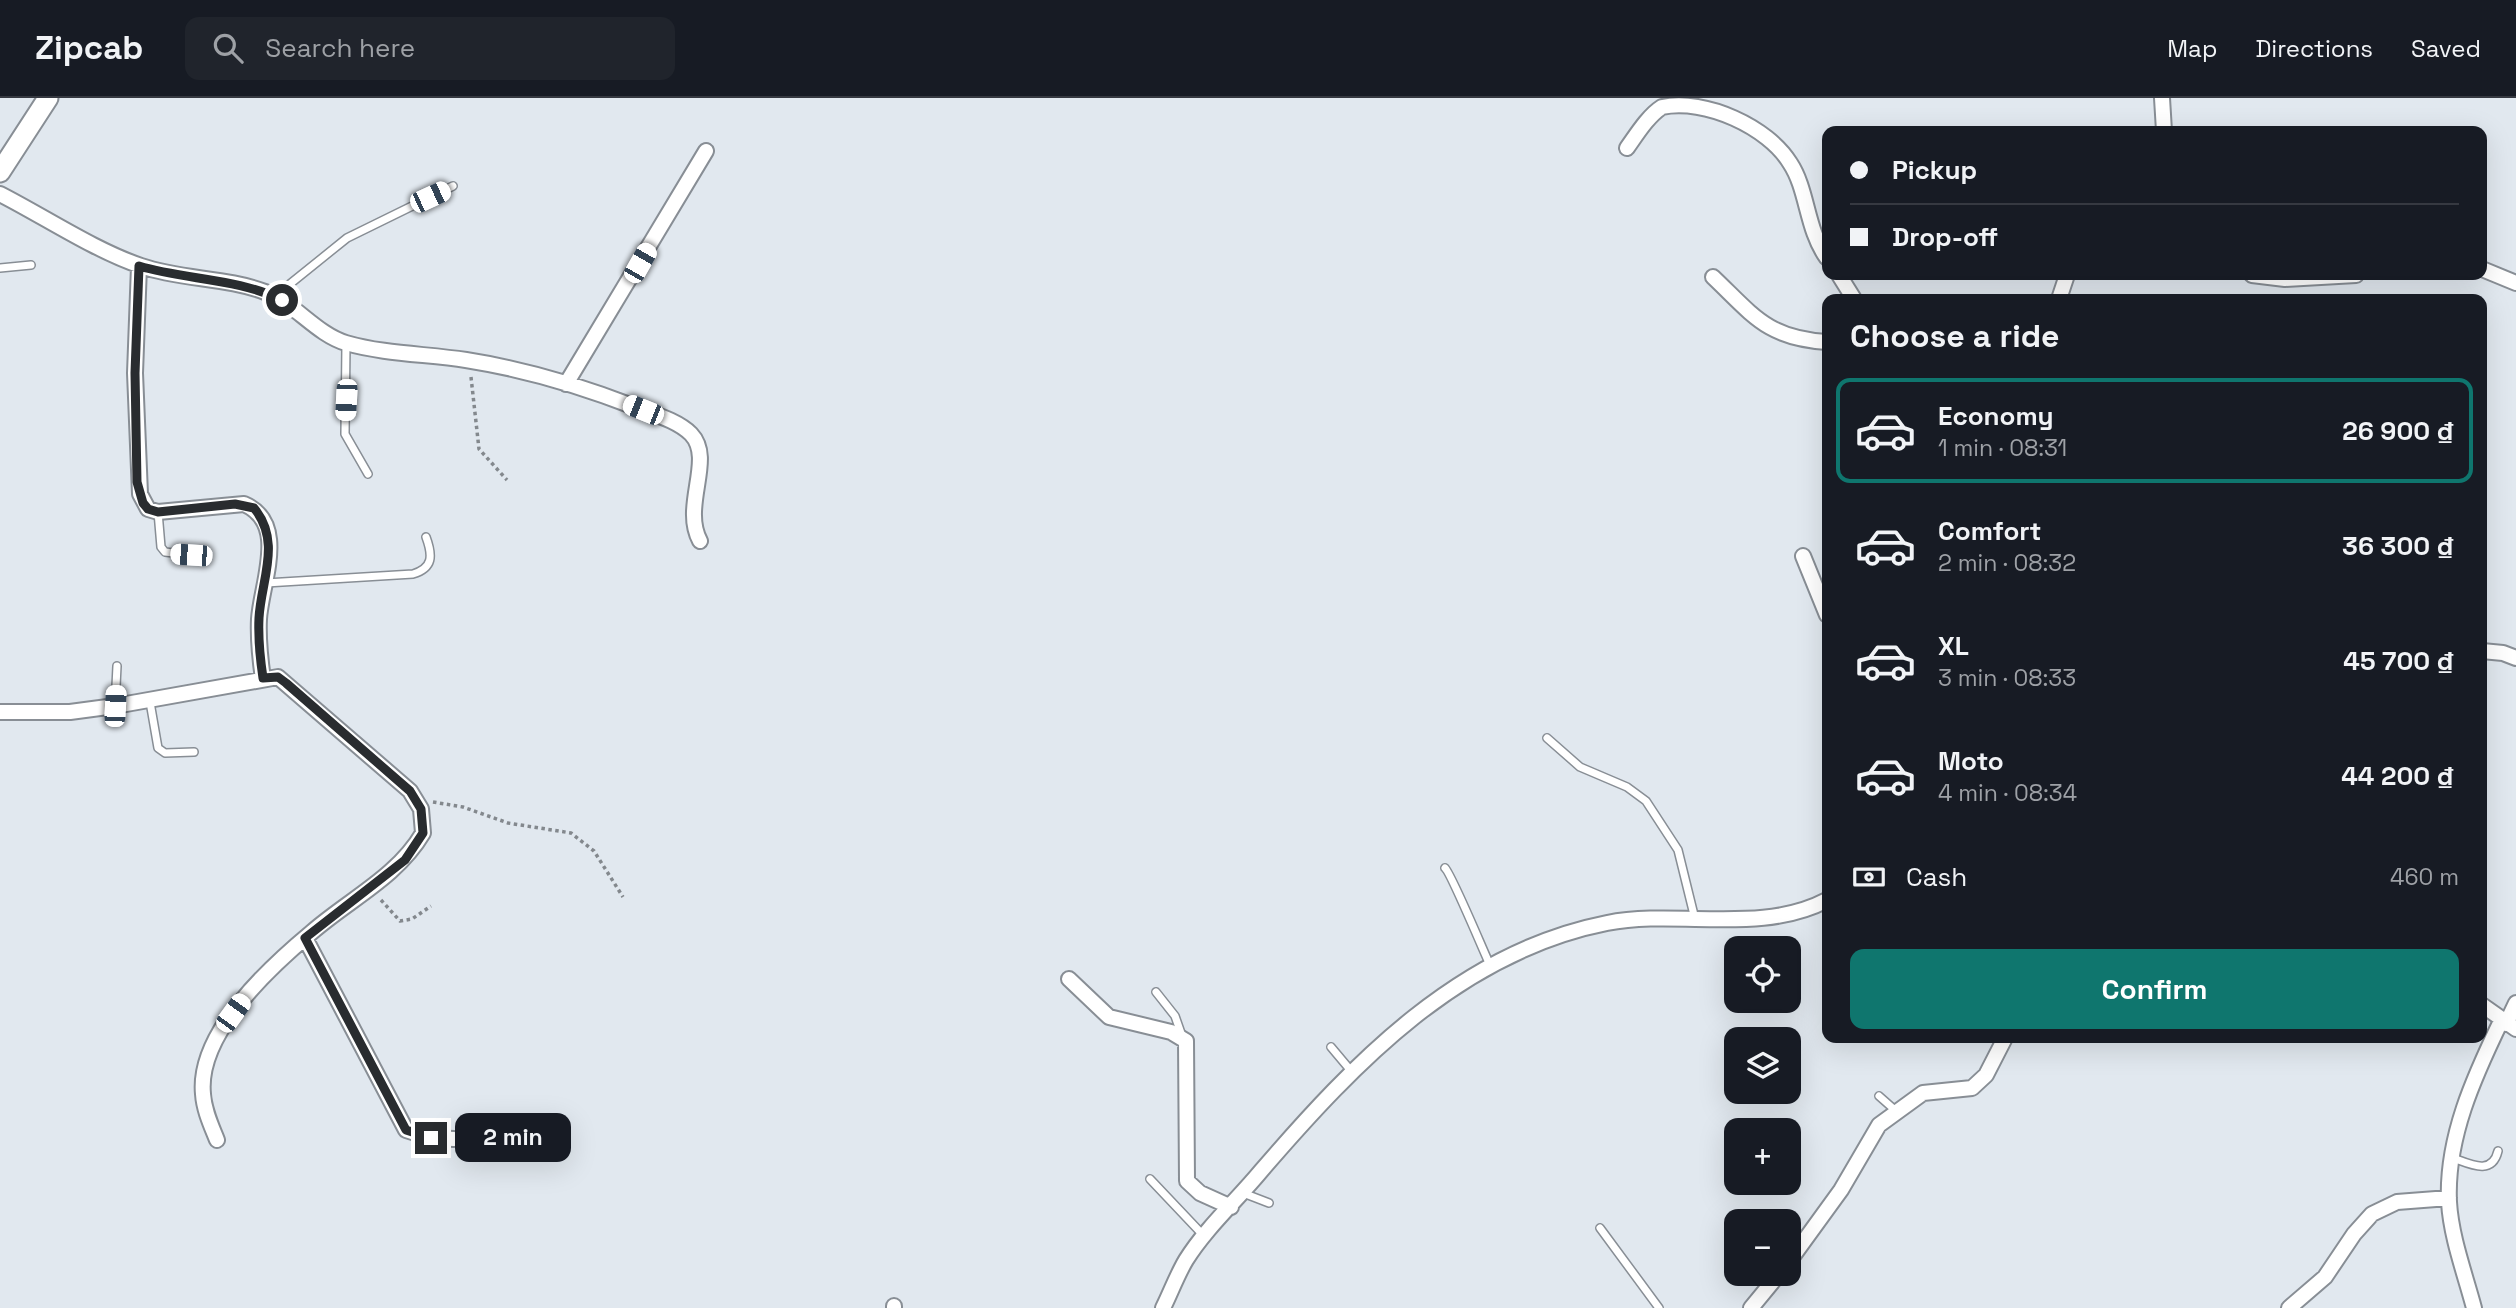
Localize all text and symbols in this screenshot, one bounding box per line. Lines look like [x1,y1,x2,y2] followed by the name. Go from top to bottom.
[185,17,675,80] search box
[35,27,143,69] text: Zipcab
[209,29,247,67] icon: search
[265,31,415,65] text: Search here
[2167,33,2217,64] text: Map
[2255,33,2373,64] text: Directions
[2411,33,2481,64] text: Saved
[1892,153,1977,187] text: Pickup
[407,179,454,215] car
[1892,220,1998,254] text: Drop-off
[621,240,660,286] car
[266,284,298,316] route start
[1850,316,2060,356] text: Choose a ride
[335,378,358,422] car
[620,392,667,428] car
[1854,399,1917,462] icon: car
[1938,399,2054,433] text: Economy
[2342,414,2455,448] text: 26 900 ₫
[1938,433,2067,463] text: 1 min · 08:31
[1854,514,1917,577] icon: car
[1938,514,2041,548] text: Comfort
[2342,529,2455,563] text: 36 300 ₫
[170,543,213,567] car
[1938,548,2076,578] text: 2 min · 08:32
[1854,629,1917,692] icon: car
[1938,629,1969,663] text: XL
[2343,644,2455,678] text: 45 700 ₫
[1938,663,2076,693] text: 3 min · 08:33
[104,684,127,728] car
[1854,744,1917,807] icon: car
[1938,744,2004,778] text: Moto
[2341,759,2455,793] text: 44 200 ₫
[1938,778,2077,808] text: 4 min · 08:34
[1850,858,1888,896] icon: cash
[1906,860,1967,894] text: Cash
[2390,862,2459,892] text: 460 m
[1724,936,1801,1286] map controls
[1724,936,1801,1013] button: locate
[1850,949,2459,1029] button: Confirm
[213,990,254,1036] car
[1724,1027,1801,1104] button: layers
[456,1114,571,1162] callout: 2 min
[1724,1118,1801,1195] button: +
[415,1122,447,1154] route end
[483,1122,543,1152] text: 2 min
[1724,1209,1801,1286] button: −

